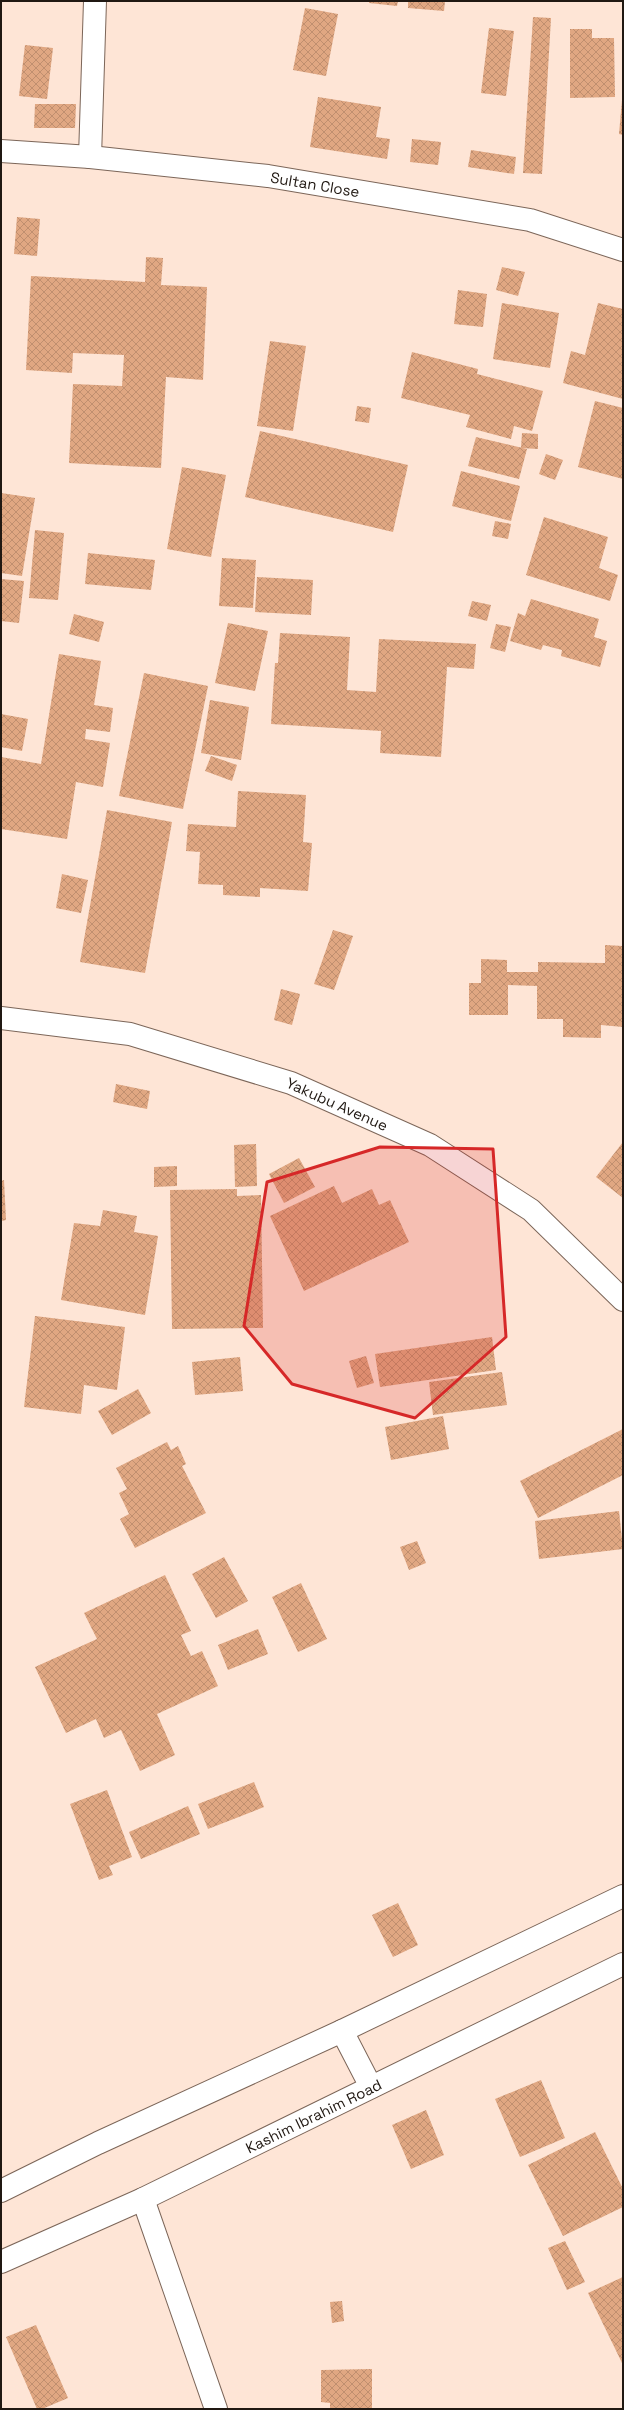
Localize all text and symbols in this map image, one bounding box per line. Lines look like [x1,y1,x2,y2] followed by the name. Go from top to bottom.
[269,167,361,201] street label: Sultan Close
[284,1073,391,1135] street label: Yakubu Avenue
[242,2074,385,2157] street label: Kashim Ibrahim Road

